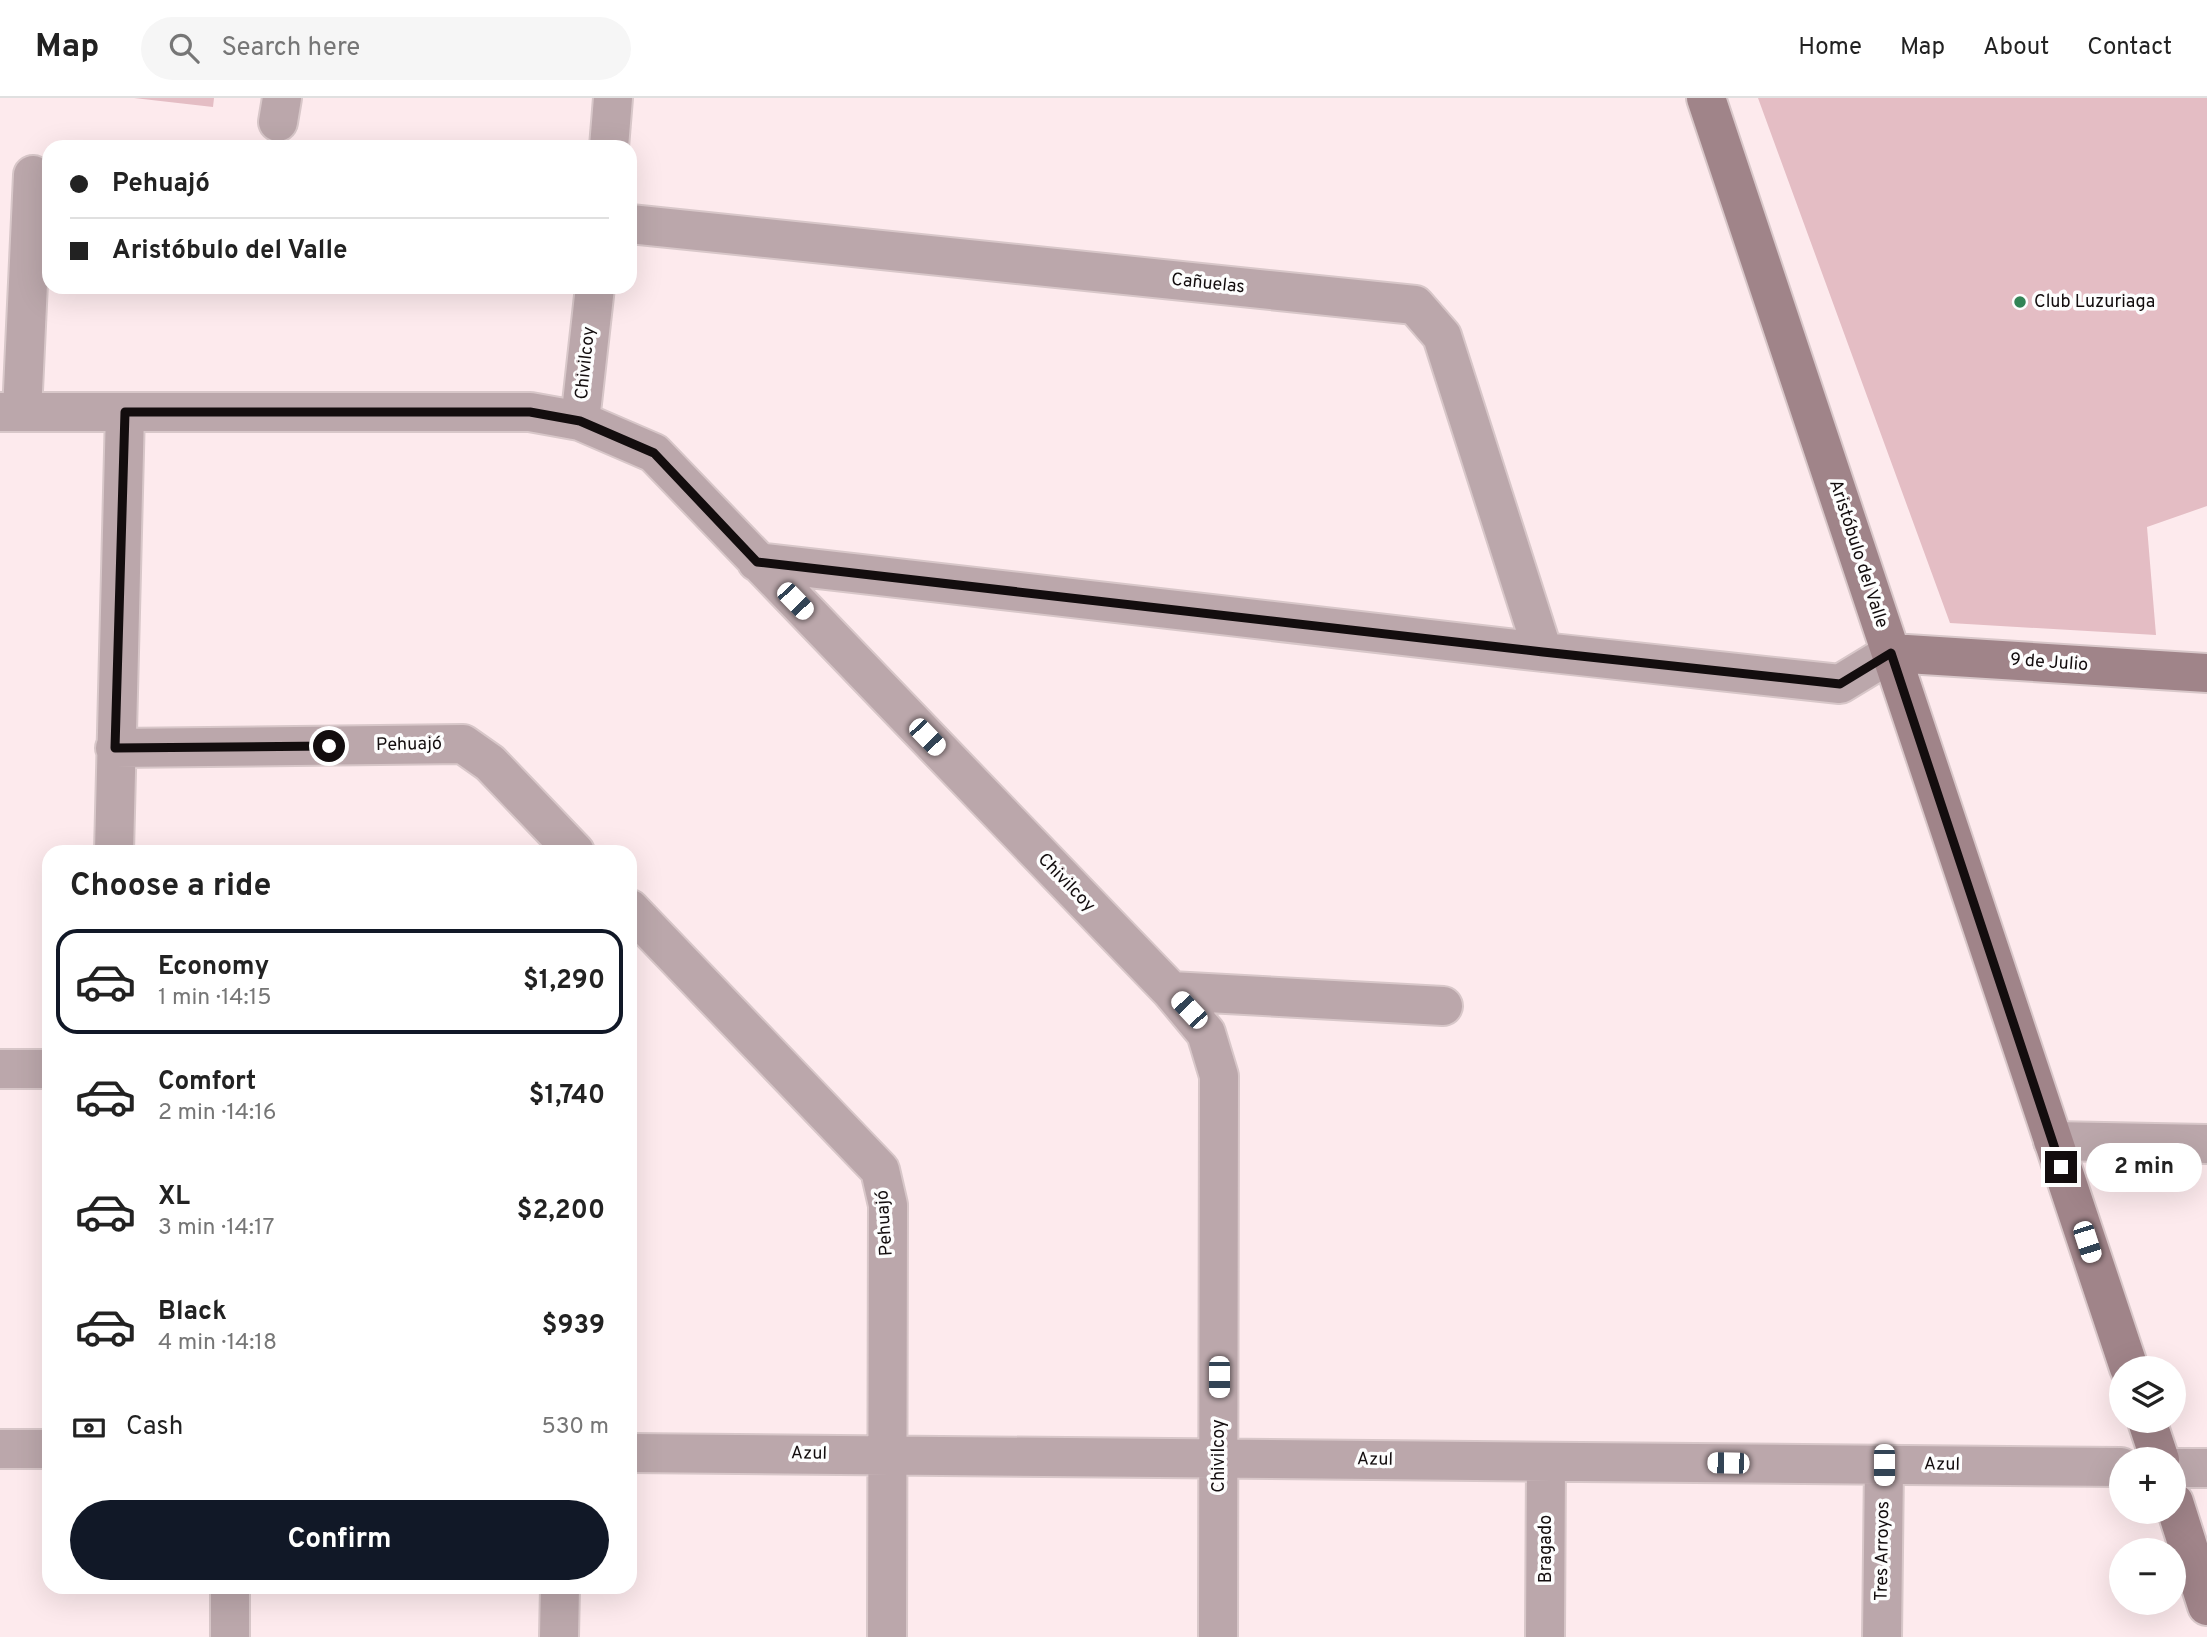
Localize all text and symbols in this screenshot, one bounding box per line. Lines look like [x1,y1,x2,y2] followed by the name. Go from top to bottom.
[141,17,631,80] search box
[35,27,99,69] text: Map
[165,29,203,67] icon: search
[221,32,360,65] text: Search here
[1798,33,1862,63] text: Home
[1900,33,1945,63] text: Map
[1983,33,2049,63] text: About
[2087,33,2172,63] text: Contact
[112,168,210,201] text: Pehuajó
[112,235,347,268] text: Aristóbulo del Valle
[1170,269,1246,299] street label: Cañuelas
[2034,291,2155,314] place label: Club Luzuriaga
[2012,294,2028,310] marker: Club Luzuriaga
[571,325,601,401] street label: Chivilcoy
[1823,477,1893,631] street label: Aristóbulo del Valle
[773,579,818,623] car
[2009,649,2089,677] street label: 9 de Julio
[905,715,950,759] car
[313,730,345,762] route start
[376,733,442,757] street label: Pehuajó
[1032,849,1100,917] street label: Chivilcoy
[70,867,271,907] text: Choose a ride
[74,950,137,1013] icon: car
[158,951,269,984] text: Economy
[523,965,605,998] text: $1,290
[158,984,272,1013] text: 1 min · 14:15
[1167,987,1212,1033] car
[74,1065,137,1128] icon: car
[158,1066,256,1099] text: Comfort
[529,1080,605,1113] text: $1,740
[158,1099,276,1128] text: 2 min · 14:16
[2086,1142,2201,1192] callout: 2 min
[2045,1151,2077,1183] route end
[2114,1153,2174,1182] text: 2 min
[74,1180,137,1243] icon: car
[158,1181,190,1214] text: XL
[871,1189,899,1257] street label: Pehuajó
[517,1195,605,1228] text: $2,200
[158,1214,274,1243] text: 3 min · 14:17
[2071,1219,2104,1265] car
[74,1295,137,1358] icon: car
[158,1296,227,1329] text: Black
[542,1310,605,1343] text: $939
[158,1329,277,1358] text: 4 min · 14:18
[1209,1356,1230,1398] car
[2109,1356,2186,1615] map controls
[2109,1356,2186,1433] button: layers
[70,1409,108,1447] icon: cash
[126,1411,183,1444] text: Cash
[541,1413,609,1442] text: 530 m
[1208,1419,1231,1493] street label: Chivilcoy
[791,1442,827,1466] street label: Azul
[1874,1444,1895,1486] car
[2109,1447,2186,1524] button: +
[1357,1448,1393,1472] street label: Azul
[1707,1452,1750,1474] car
[1924,1453,1960,1477] street label: Azul
[70,1500,609,1580] button: Confirm
[1871,1501,1895,1601] street label: Tres Arroyos
[1535,1515,1558,1583] street label: Bragado
[2109,1538,2186,1615] button: −

